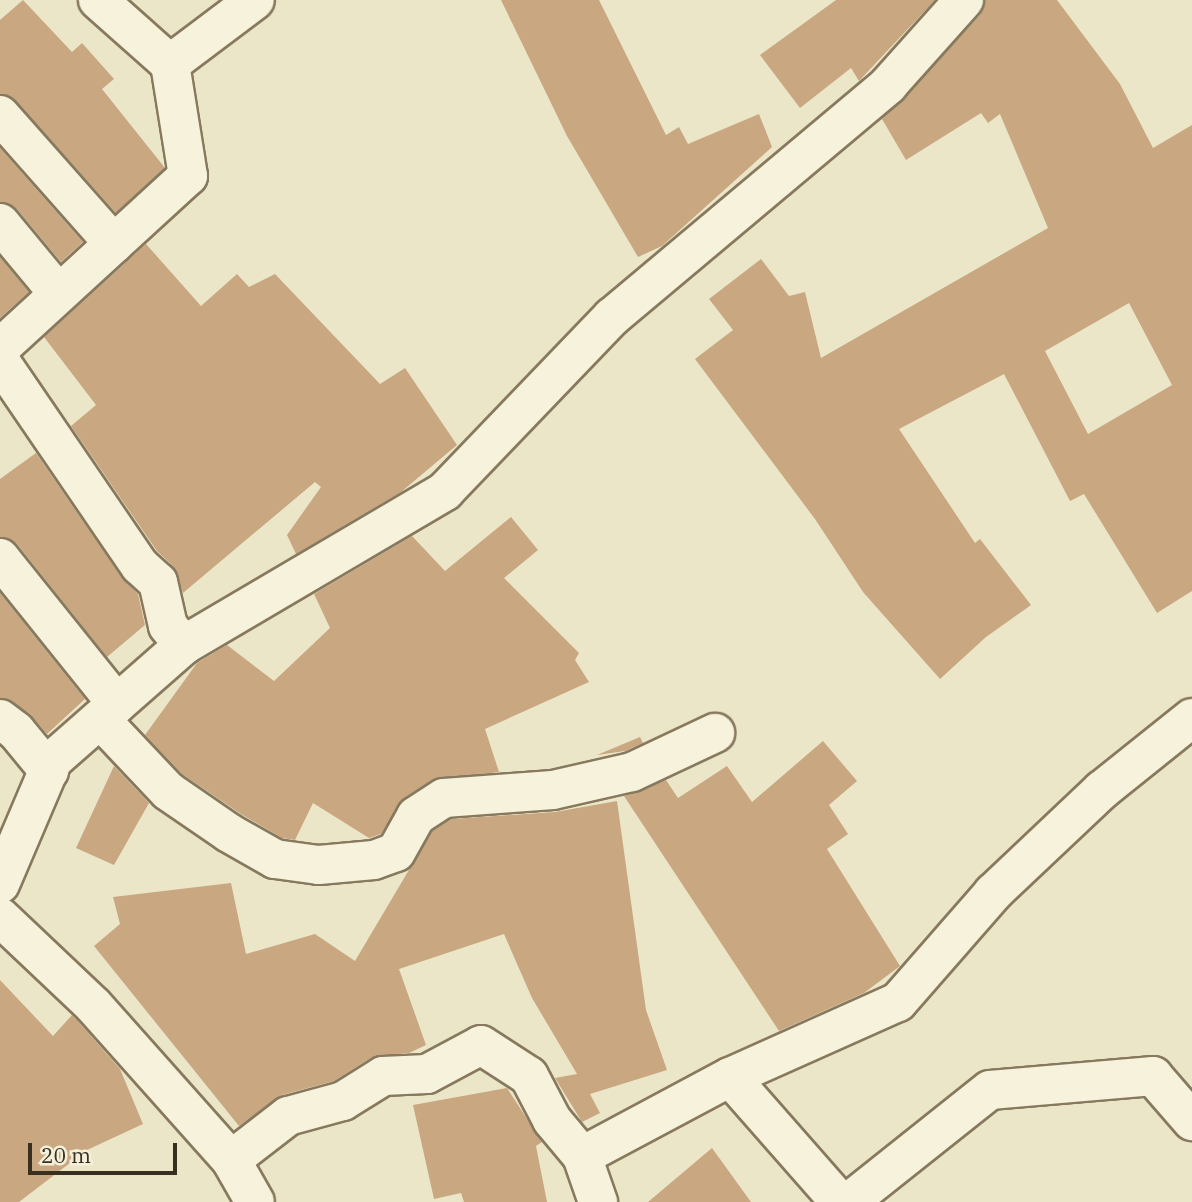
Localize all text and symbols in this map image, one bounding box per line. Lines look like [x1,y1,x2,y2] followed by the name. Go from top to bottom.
[32,1128,180,1172] scale bar
[41,1141,91,1169] text: 20 m

